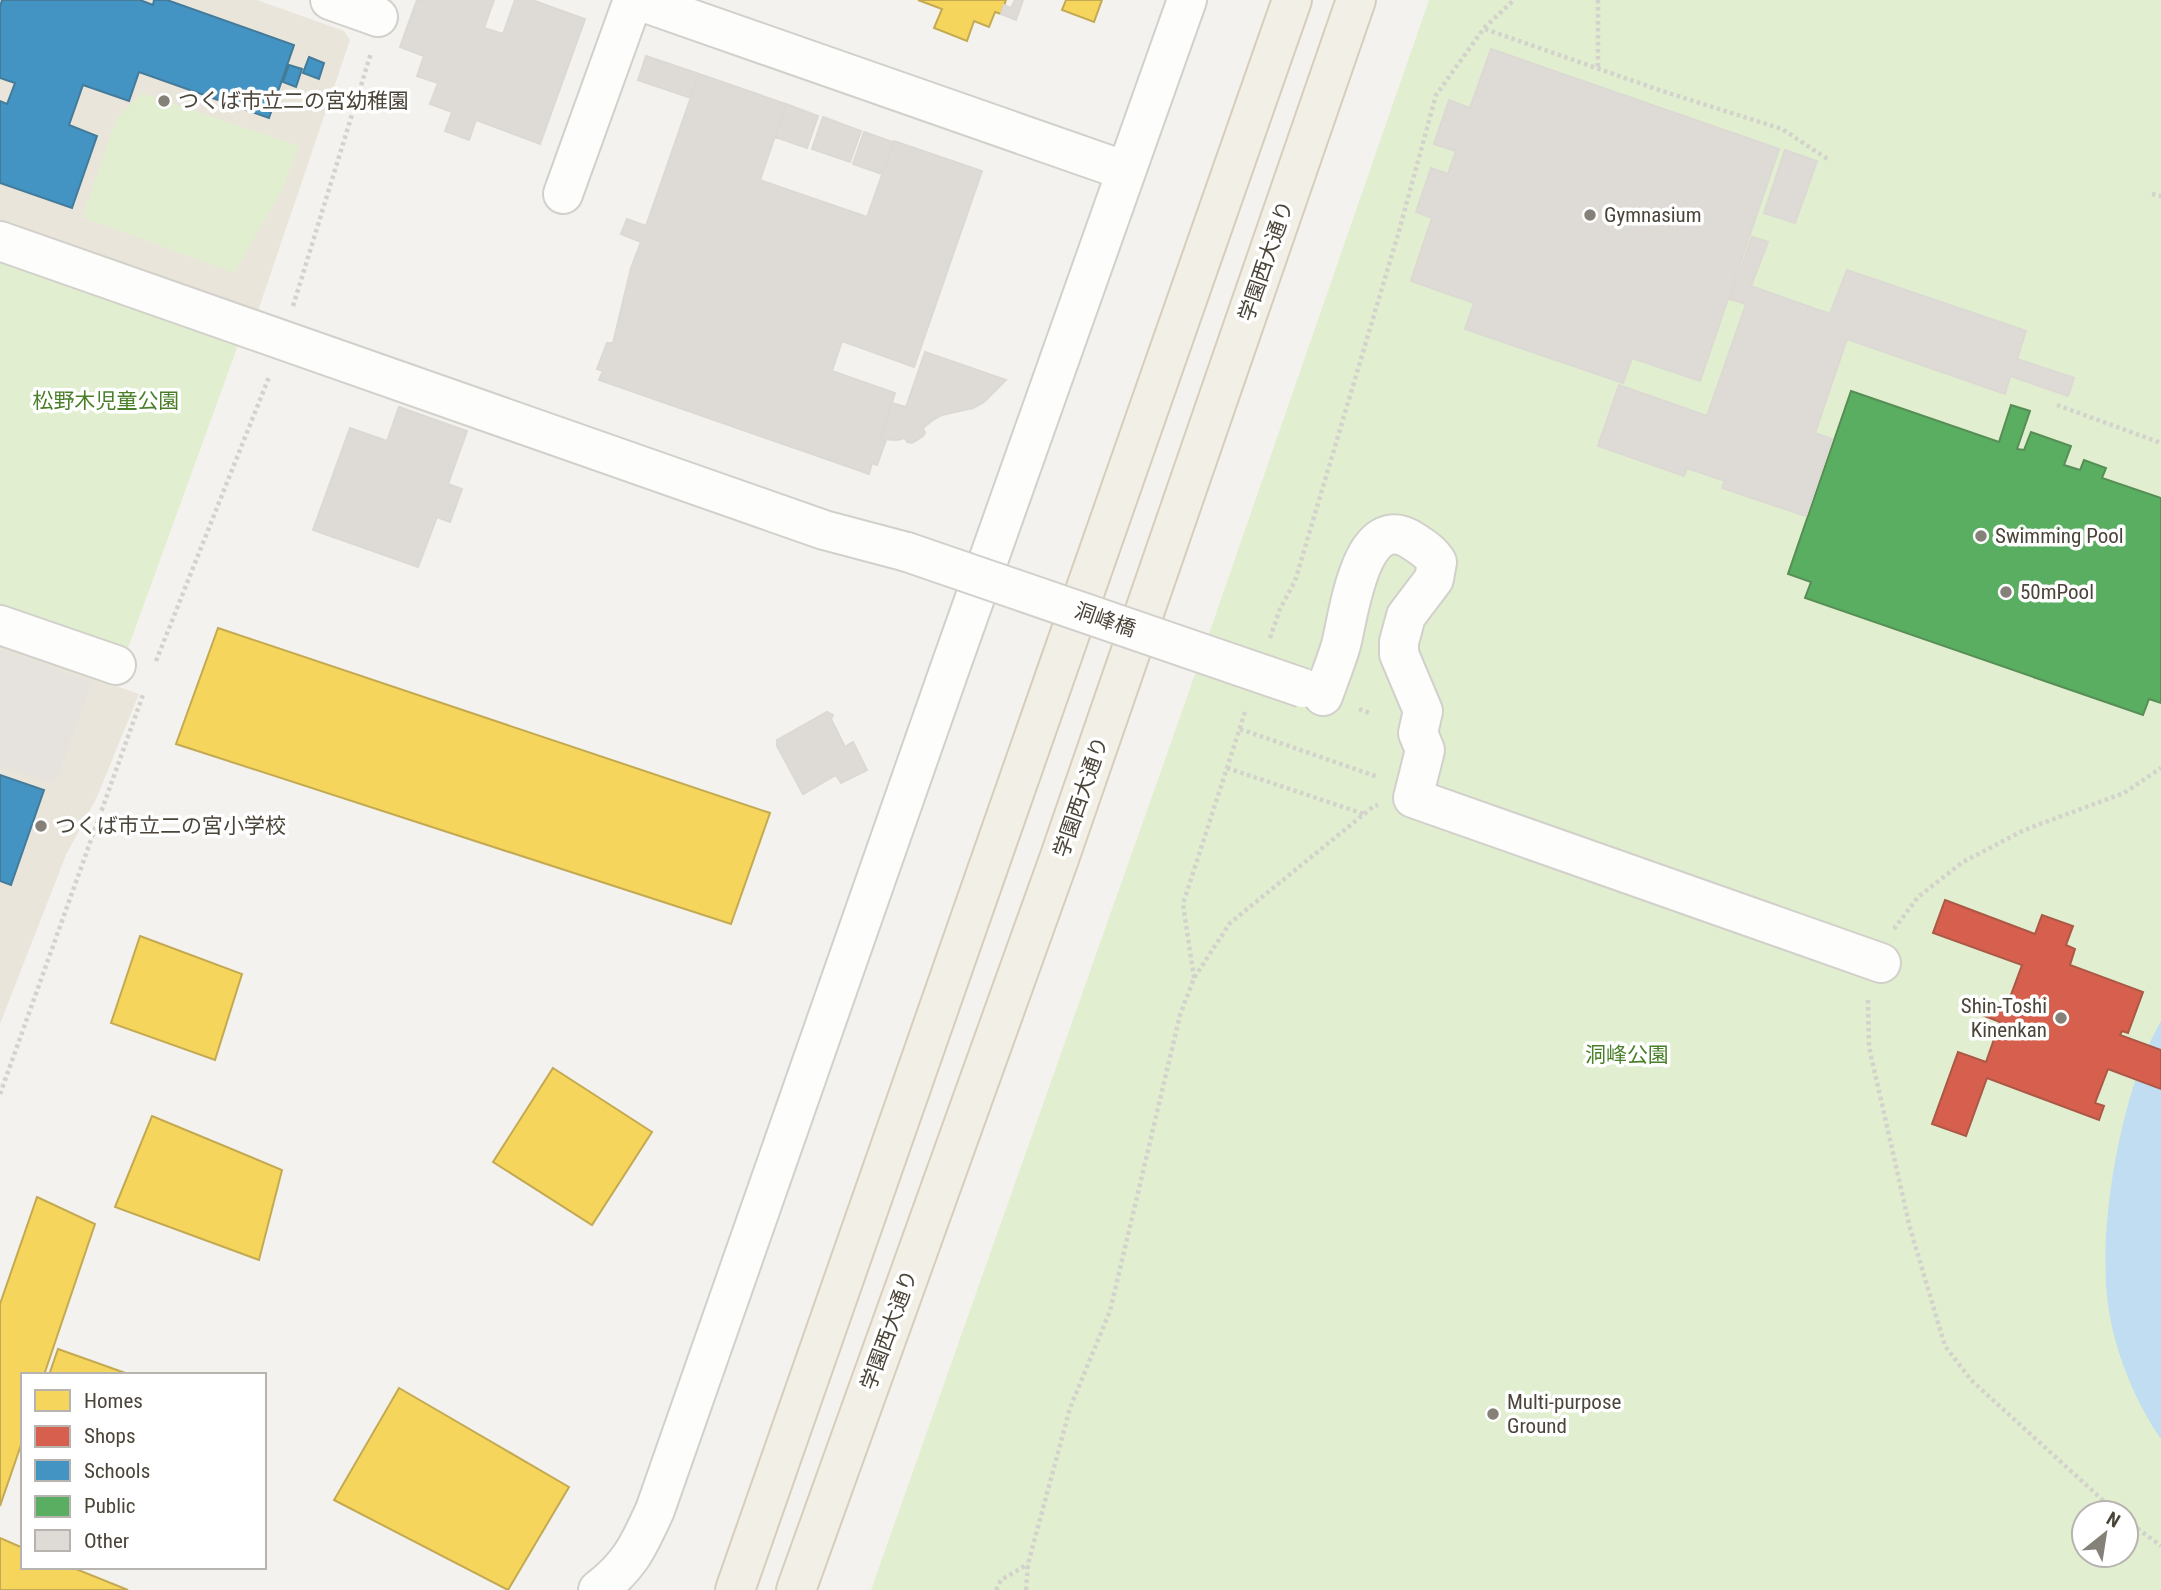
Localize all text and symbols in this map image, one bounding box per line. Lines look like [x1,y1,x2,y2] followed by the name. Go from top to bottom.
[178,89,409,113] place label: つくば市立二の宮幼稚園
[156,93,172,109] marker: つくば市立二の宮幼稚園
[1234,198,1298,324] street label: 学園西大通り
[1604,203,1702,227] place label: Gymnasium
[1582,207,1598,223] marker: Gymnasium
[33,389,180,413] park label: 松野木児童公園
[1995,524,2124,548] place label: Swimming Pool
[1973,528,1989,544] marker: Swimming Pool
[2020,580,2094,604] place label: 50mPool
[1998,584,2014,600] marker: 50mPool
[1071,598,1139,642] street label: 洞峰橋
[1049,734,1113,860] street label: 学園西大通り
[55,814,286,838] place label: つくば市立二の宮小学校
[33,818,49,834] marker: つくば市立二の宮小学校
[1961,994,2047,1042] place label: Shin-Toshi Kinenkan
[2053,1010,2069,1026] marker: Shin-Toshi Kinenkan
[1585,1043,1669,1067] park label: 洞峰公園
[856,1267,922,1393] street label: 学園西大通り
[21,1373,266,1569] legend
[84,1389,143,1413] text: Homes
[1507,1390,1621,1438] place label: Multi-purpose Ground
[1485,1406,1501,1422] marker: Multi-purpose Ground
[84,1424,136,1448] text: Shops
[84,1459,150,1483] text: Schools
[84,1494,136,1518] text: Public
[2070,1499,2140,1569] north arrow
[2102,1507,2124,1533] text: N
[84,1529,129,1553] text: Other

